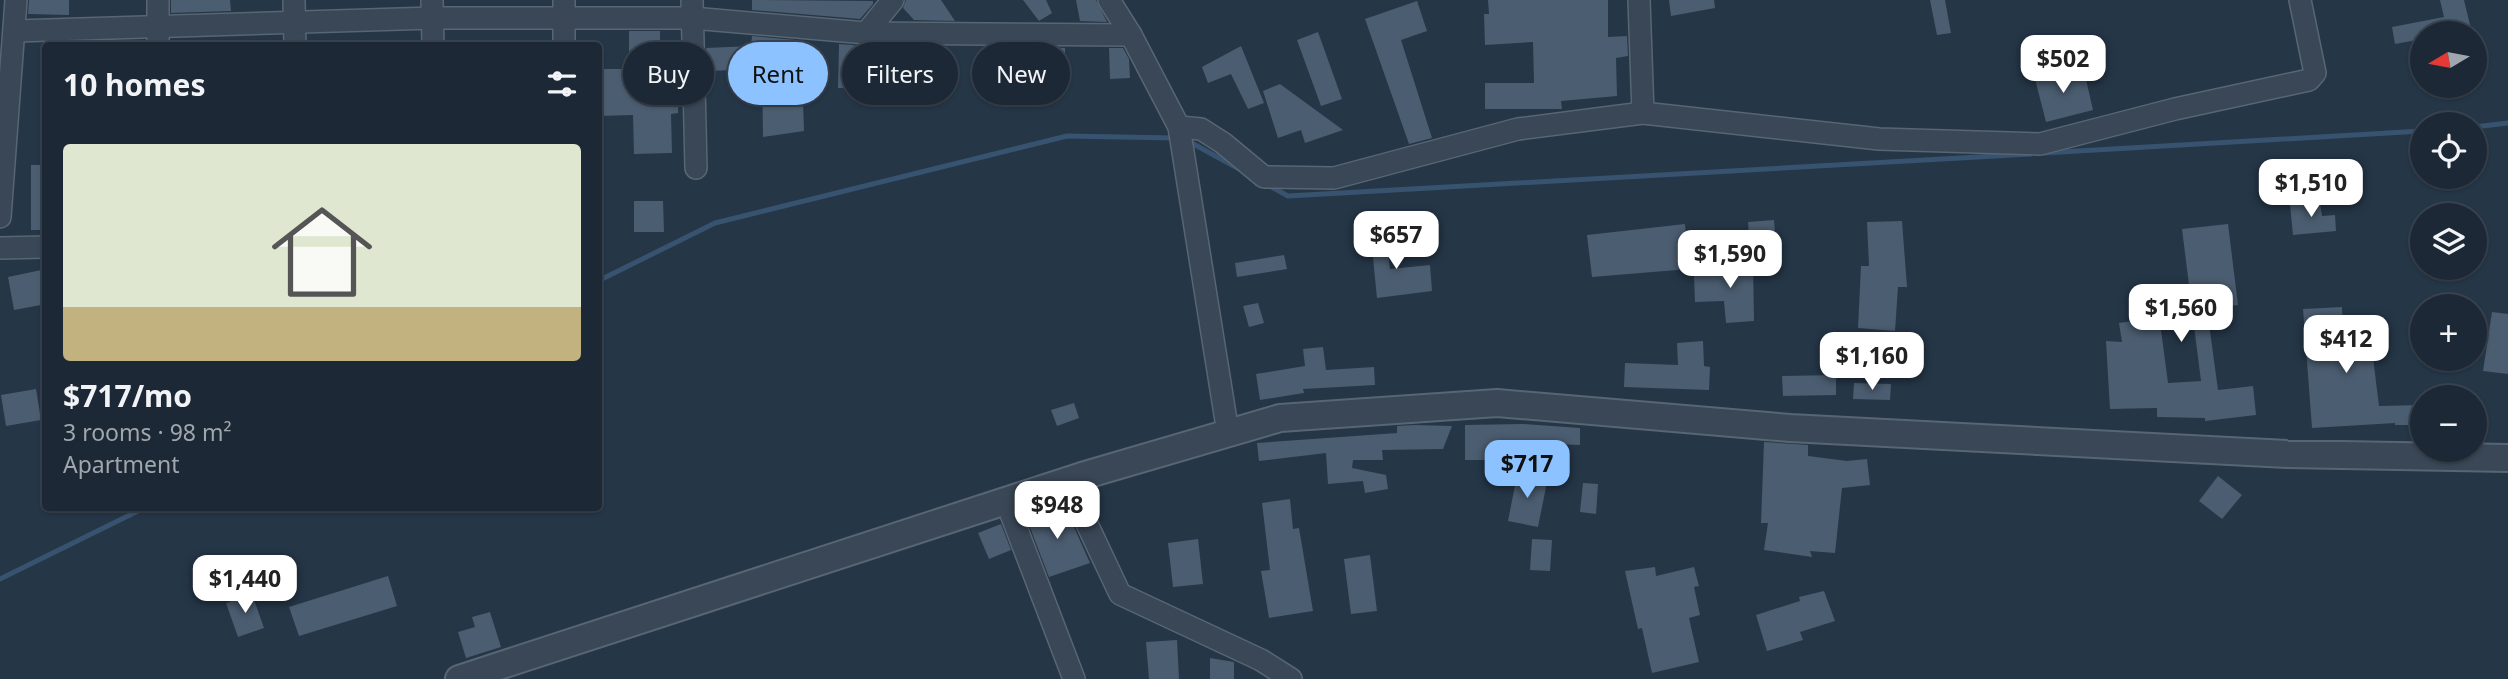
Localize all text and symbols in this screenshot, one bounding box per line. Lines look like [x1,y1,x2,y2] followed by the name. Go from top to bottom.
[2410,21,2487,98] north arrow
[2410,21,2487,462] map controls
[2022,36,2104,95] pin: $502
[623,42,714,105] chip: Buy
[728,42,828,105] chip: Rent
[842,42,958,105] chip: Filters
[972,42,1070,105] chip: New
[2037,42,2089,74] text: $502
[63,64,206,105] text: 10 homes
[543,65,581,103] icon: filters
[2410,112,2487,189] button: locate
[2254,160,2368,219] pin: $1,510
[2275,166,2347,198] text: $1,510
[259,189,385,315] icon: home
[2410,203,2487,280] button: layers
[1355,212,1437,271] pin: $657
[1370,218,1422,250] text: $657
[1673,230,1787,290] pin: $1,590
[1694,237,1766,269] text: $1,590
[2124,284,2238,344] pin: $1,560
[2145,291,2217,323] text: $1,560
[2410,294,2487,371] button: +
[2305,316,2387,375] pin: $412
[2320,322,2372,354] text: $412
[1815,332,1929,392] pin: $1,160
[1836,339,1908,371] text: $1,160
[63,375,192,416] text: $717/mo
[2410,385,2487,462] button: −
[63,416,232,448] text: 3 rooms · 98 m²
[1486,440,1568,500] pin: $717
[1501,447,1553,479] text: $717
[63,448,180,480] text: Apartment
[1016,482,1098,541] pin: $948
[1031,488,1083,520] text: $948
[188,556,302,615] pin: $1,440
[209,562,281,594] text: $1,440

